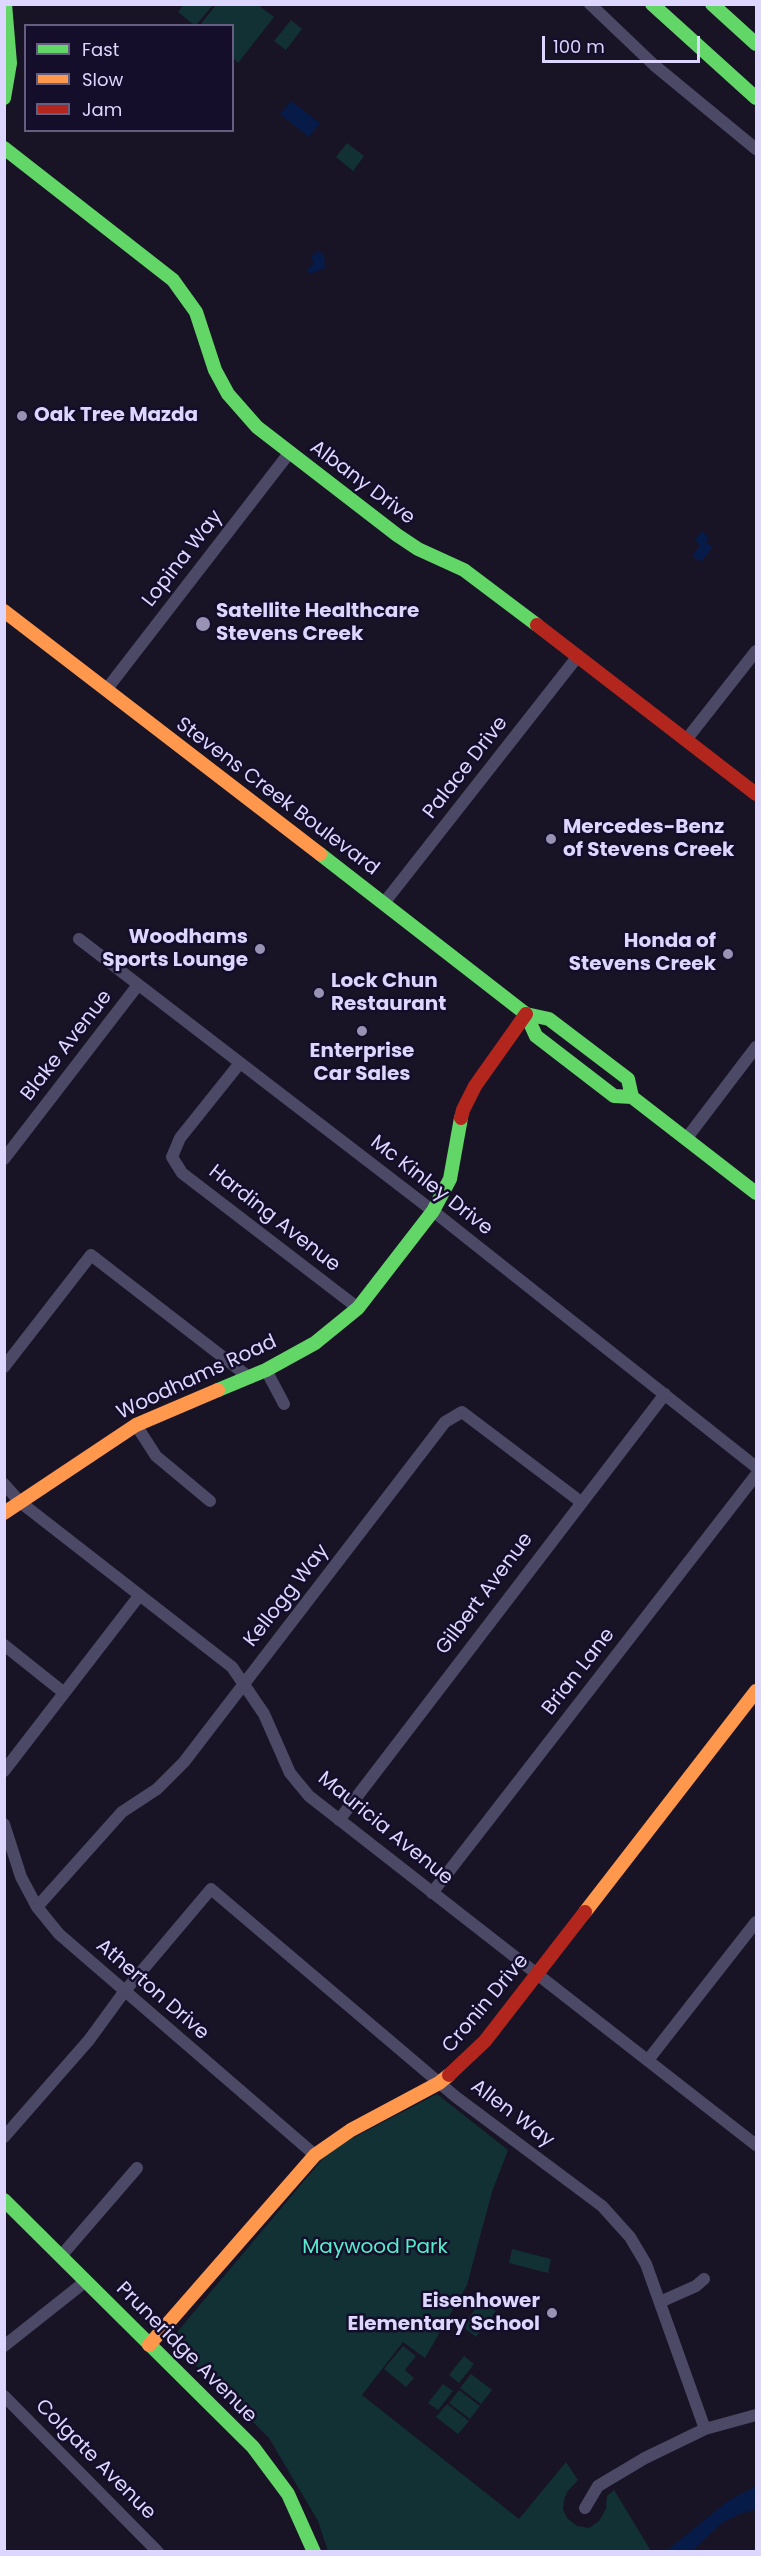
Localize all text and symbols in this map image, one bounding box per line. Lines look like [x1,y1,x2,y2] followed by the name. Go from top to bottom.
[24,24,234,132] legend
[545,24,702,62] scale bar
[553,34,605,59] text: 100 m
[82,37,119,62] text: Fast
[82,67,123,92] text: Slow
[82,97,122,122] text: Jam
[34,404,198,428] place label: Oak Tree Mazda
[15,409,29,423] marker: Oak Tree Mazda
[305,436,419,530] street label: Albany Drive
[138,506,228,612] street label: Lopina Way
[216,600,419,647] place label: Satellite Healthcare Stevens Creek
[194,615,212,633] marker: Satellite Healthcare Stevens Creek
[419,712,513,824] street label: Palace Drive
[171,713,383,881] street label: Stevens Creek Boulevard
[563,816,734,863] place label: Mercedes-Benz of Stevens Creek
[544,832,558,846] marker: Mercedes-Benz of Stevens Creek
[102,926,248,973] place label: Woodhams Sports Lounge
[569,930,716,977] place label: Honda of Stevens Creek
[253,942,267,956] marker: Woodhams Sports Lounge
[721,947,735,961] marker: Honda of Stevens Creek
[331,970,446,1017] place label: Lock Chun Restaurant
[16,986,118,1106] street label: Blake Avenue
[312,986,326,1000] marker: Lock Chun Restaurant
[355,1024,369,1038] marker: Enterprise Car Sales
[310,1040,414,1087] place label: Enterprise Car Sales
[365,1131,497,1241] street label: Mc Kinley Drive
[204,1160,344,1278] street label: Harding Avenue
[113,1330,281,1426] street label: Woodhams Road
[431,1528,539,1660] street label: Gilbert Avenue
[239,1540,335,1652] street label: Kellogg Way
[538,1624,620,1720] street label: Brian Lane
[313,1767,457,1891] street label: Mauricia Avenue
[91,1934,213,2046] street label: Atherton Drive
[438,1950,534,2058] street label: Cronin Drive
[466,2075,558,2153] street label: Allen Way
[302,2236,448,2260] park label: Maywood Park
[111,2278,261,2428] street label: Pruneridge Avenue
[348,2290,540,2337] place label: Eisenhower Elementary School
[545,2306,559,2320] marker: Eisenhower Elementary School
[30,2395,160,2525] street label: Colgate Avenue

